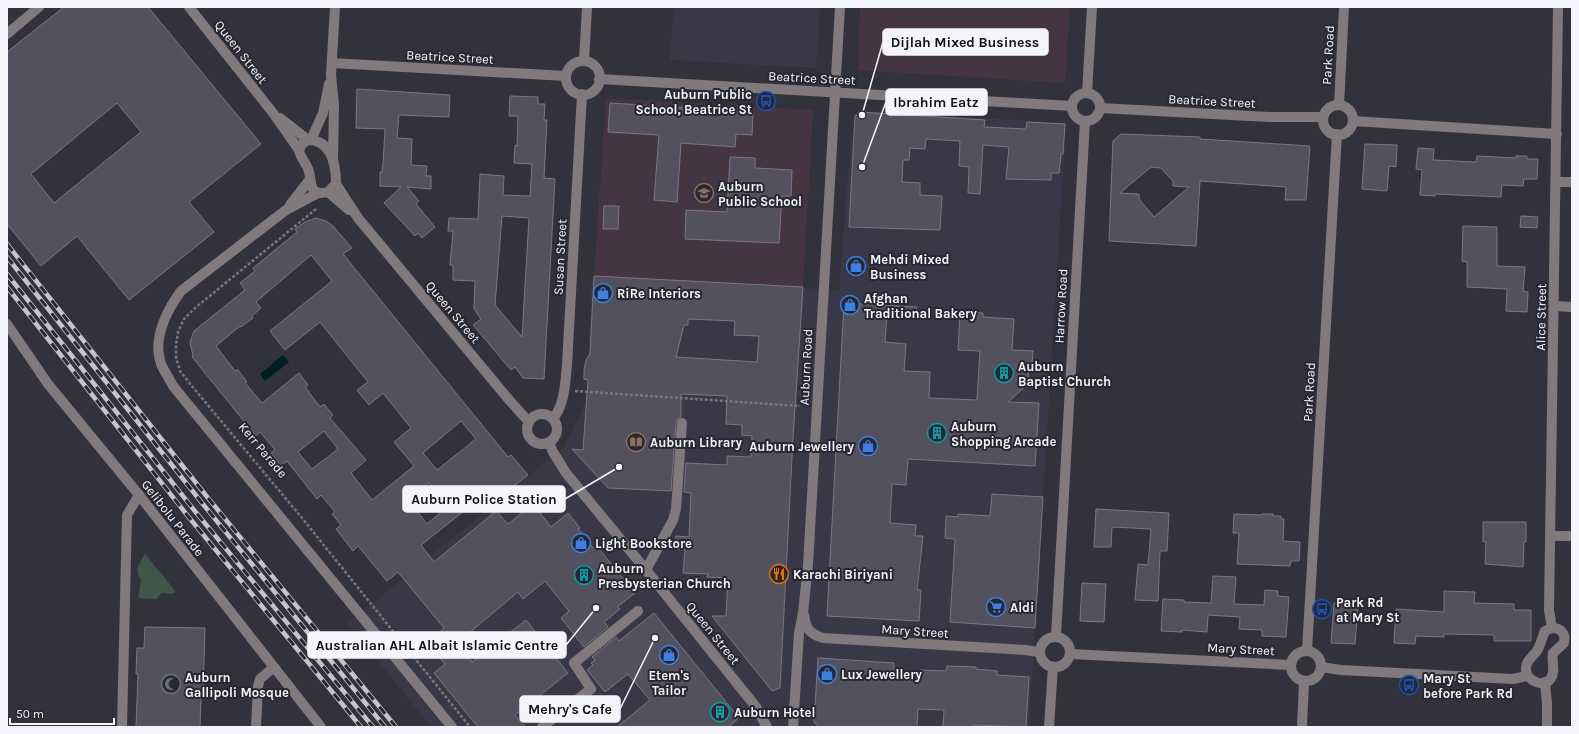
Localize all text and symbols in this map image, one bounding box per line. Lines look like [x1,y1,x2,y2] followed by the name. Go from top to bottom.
[212,17,270,87] street label: Queen Street
[1319,25,1337,85] street label: Park Road
[883,29,1048,55] callout: Dijlah Mixed Business
[891,34,1039,51] text: Dijlah Mixed Business
[406,47,494,67] street label: Beatrice Street
[768,68,856,88] street label: Beatrice Street
[636,87,752,117] place label: Auburn Public School, Beatrice St
[886,89,987,115] callout: Ibrahim Eatz
[755,90,777,112] bus stop icon: Auburn Public School, Beatrice St
[1168,91,1256,111] street label: Beatrice Street
[893,94,979,111] text: Ibrahim Eatz
[718,179,802,209] place label: Auburn Public School
[693,182,715,204] school or university icon: Auburn Public School
[551,218,569,296] street label: Susan Street
[870,252,950,282] place label: Mehdi Mixed Business
[845,255,867,277] shop icon: Mehdi Mixed Business
[1052,268,1070,344] street label: Harrow Road
[423,278,483,346] street label: Queen Street
[592,282,614,304] shop icon: RiRe Interiors
[1533,283,1549,351] street label: Alice Street
[617,286,701,301] place label: RiRe Interiors
[864,291,977,321] place label: Afghan Traditional Bakery
[839,294,861,316] shop icon: Afghan Traditional Bakery
[797,328,815,406] street label: Auburn Road
[1018,359,1111,389] place label: Auburn Baptist Church
[993,362,1015,384] building icon: Auburn Baptist Church
[1300,362,1318,422] street label: Park Road
[236,419,291,481] street label: Kerr Parade
[951,419,1057,449] place label: Auburn Shopping Arcade
[926,422,948,444] building icon: Auburn Shopping Arcade
[625,431,647,453] library icon: Auburn Library
[650,435,742,450] place label: Auburn Library
[857,435,879,457] shop icon: Auburn Jewellery
[749,439,854,454] place label: Auburn Jewellery
[139,477,208,559] street label: Gelibolu Parade
[403,486,565,512] callout: Auburn Police Station
[411,491,557,508] text: Auburn Police Station
[570,532,592,554] shop icon: Light Bookstore
[595,536,692,551] place label: Light Bookstore
[598,561,731,591] place label: Auburn Presbysterian Church
[768,563,790,585] restaurant icon: Karachi Biriyani
[573,564,595,586] building icon: Auburn Presbysterian Church
[793,567,893,582] place label: Karachi Biriyani
[1336,595,1399,625] place label: Park Rd at Mary St
[985,596,1007,618] supermarket icon: Aldi
[1311,598,1333,620] bus stop icon: Park Rd at Mary St
[683,599,743,667] street label: Queen Street
[1010,600,1034,615] place label: Aldi
[881,621,949,641] street label: Mary Street
[308,632,566,658] callout: Australian AHL Albait Islamic Centre
[316,637,558,654] text: Australian AHL Albait Islamic Centre
[1207,640,1275,658] street label: Mary Street
[658,644,680,666] shop icon: Etem's Tailor
[816,663,838,685] shop icon: Lux Jewellery
[841,667,922,682] place label: Lux Jewellery
[648,668,690,698] place label: Etem's Tailor
[185,670,289,701] place label: Auburn Gallipoli Mosque
[1423,671,1513,701] place label: Mary St before Park Rd
[160,673,182,695] mosque icon: Auburn Gallipoli Mosque
[1398,674,1420,696] bus stop icon: Mary St before Park Rd
[520,696,620,722] callout: Mehry's Cafe
[10,700,114,726] scale bar
[528,701,612,718] text: Mehry's Cafe
[709,701,731,723] building icon: Auburn Hotel
[734,705,815,720] place label: Auburn Hotel
[16,707,44,721] text: 50 m

